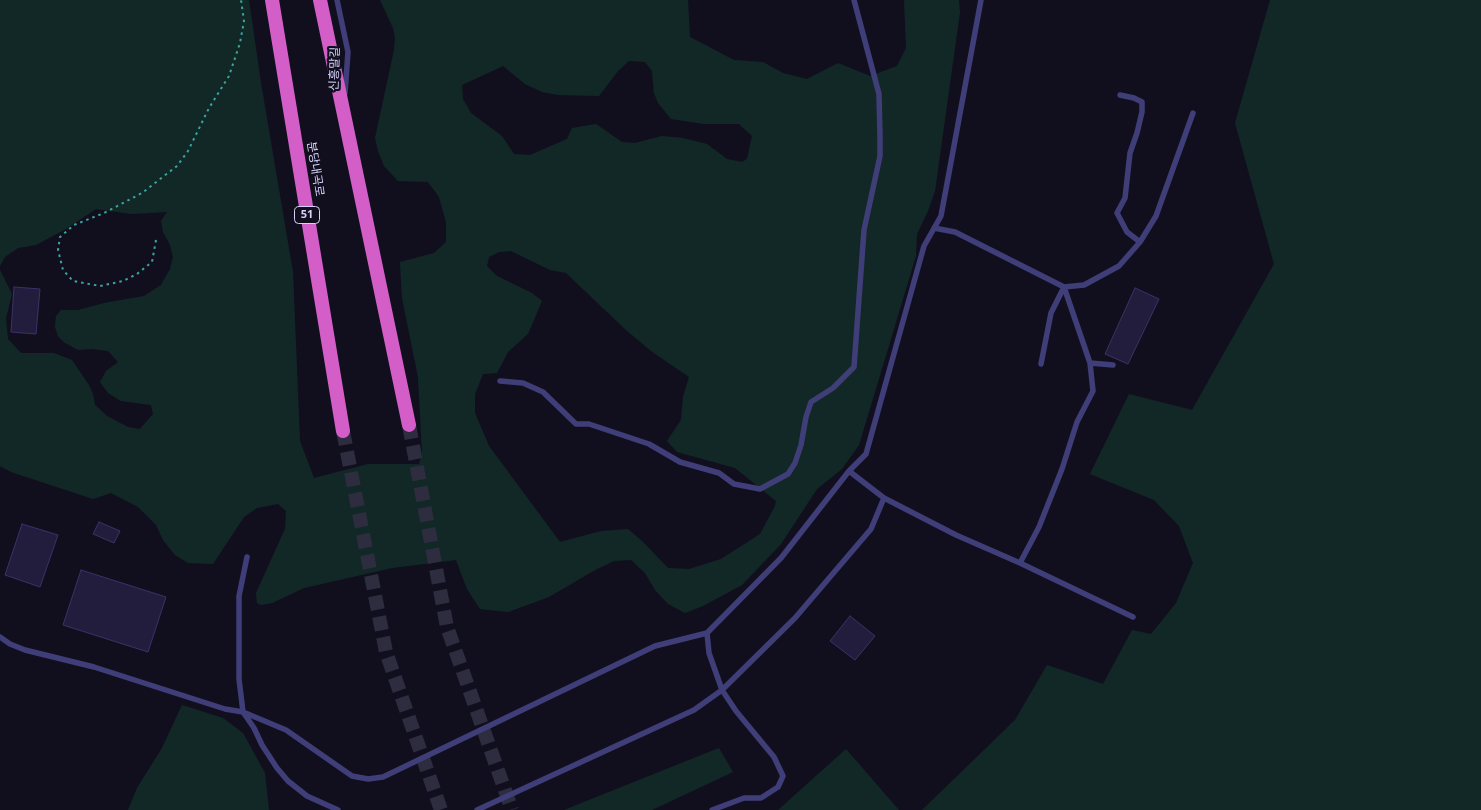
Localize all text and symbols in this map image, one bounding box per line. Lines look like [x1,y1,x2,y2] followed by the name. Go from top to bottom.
[327,47,343,91] street label: 신흥말길
[304,141,326,197] street label: 분당내곡로
[294,206,320,224] road number: 51

